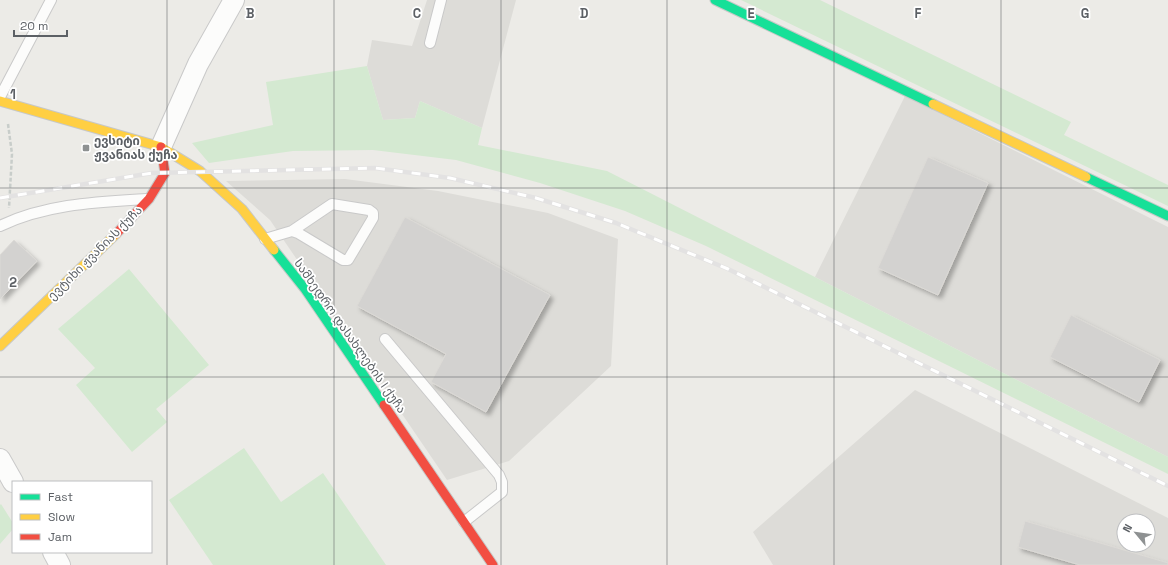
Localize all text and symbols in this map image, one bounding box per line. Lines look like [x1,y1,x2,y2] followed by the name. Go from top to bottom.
[246,5,255,22] text: B
[413,5,421,22] text: C
[580,5,589,22] text: D
[747,5,755,22] text: E
[915,5,922,22] text: F
[1081,5,1089,22] text: G
[14,12,67,38] scale bar
[20,18,48,34] text: 20 m
[10,86,16,103] text: 1
[94,133,178,163] place label: ევსიტი ჟვანიას ქუჩა
[81,143,91,153] marker: ევსიტი ჟვანიას ქუჩა
[44,202,146,304] street label: ევტიხი ჟვანიას ქუჩა
[290,256,410,416] street label: სამხედრო დასახლების I ქუჩა
[9,274,17,291] text: 2
[12,481,152,553] legend
[48,489,73,505] text: Fast
[48,509,75,525] text: Slow
[1116,513,1156,553] north arrow
[1119,522,1135,535] text: N
[48,529,72,545] text: Jam

